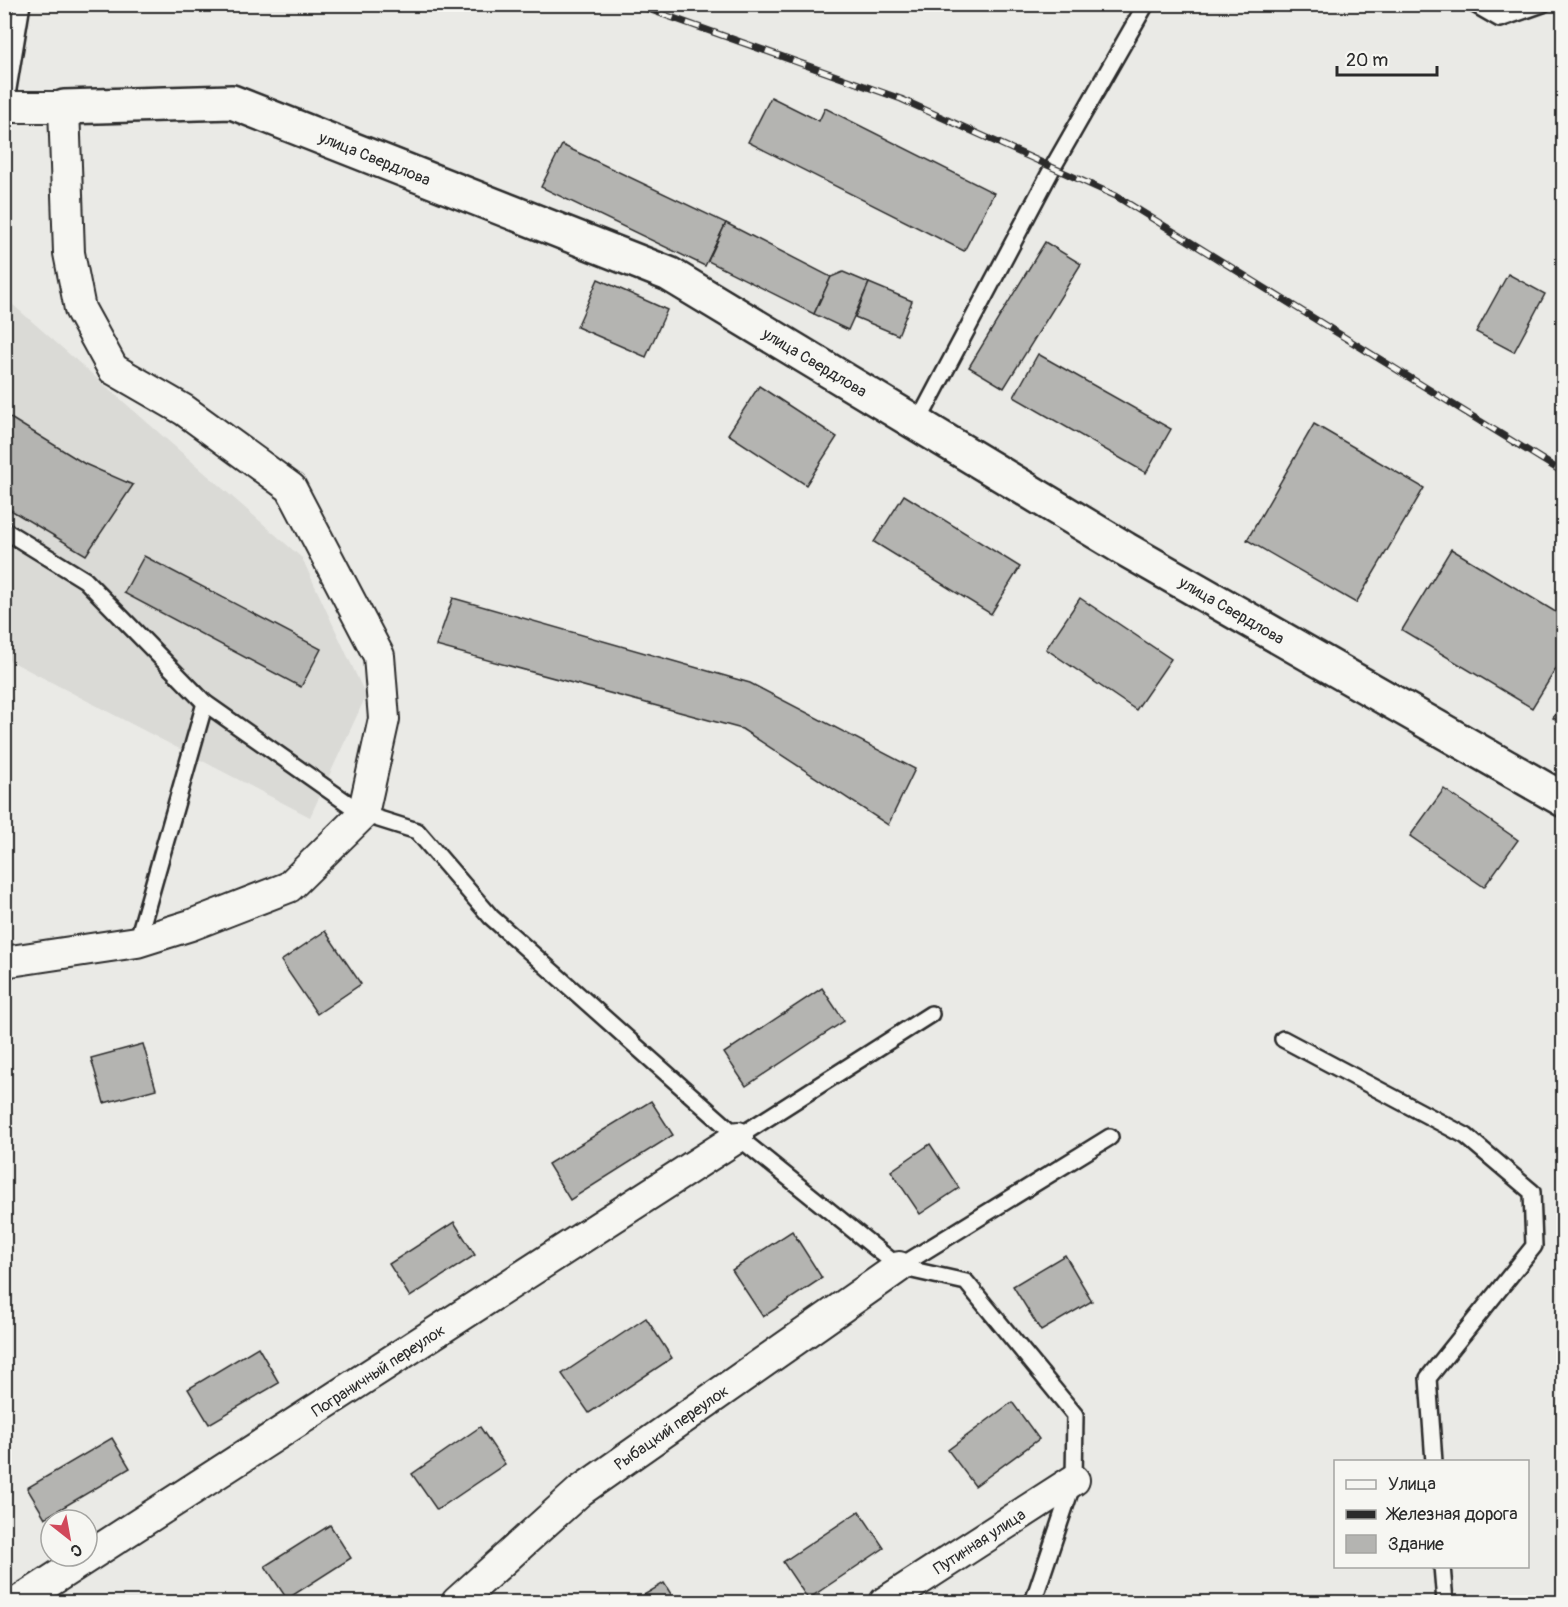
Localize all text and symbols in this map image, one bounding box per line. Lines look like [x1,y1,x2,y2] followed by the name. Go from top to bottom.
[1337,39,1438,77] scale bar
[1346,49,1388,72] text: 20 m
[315,127,433,190] street label: улица Свердлова
[758,323,870,402] street label: улица Свердлова
[1174,572,1288,649] street label: улица Свердлова
[308,1320,449,1421] street label: Пограничный переулок
[611,1381,733,1475] street label: Рыбацкий переулок
[1334,1460,1529,1568] legend
[1388,1473,1436,1496] text: Улица
[1385,1503,1518,1526] text: Железная дорога
[930,1505,1029,1579] street label: Путинная улица
[39,1508,99,1568] north arrow
[1388,1533,1444,1556] text: Здание
[67,1539,86,1561] text: С

